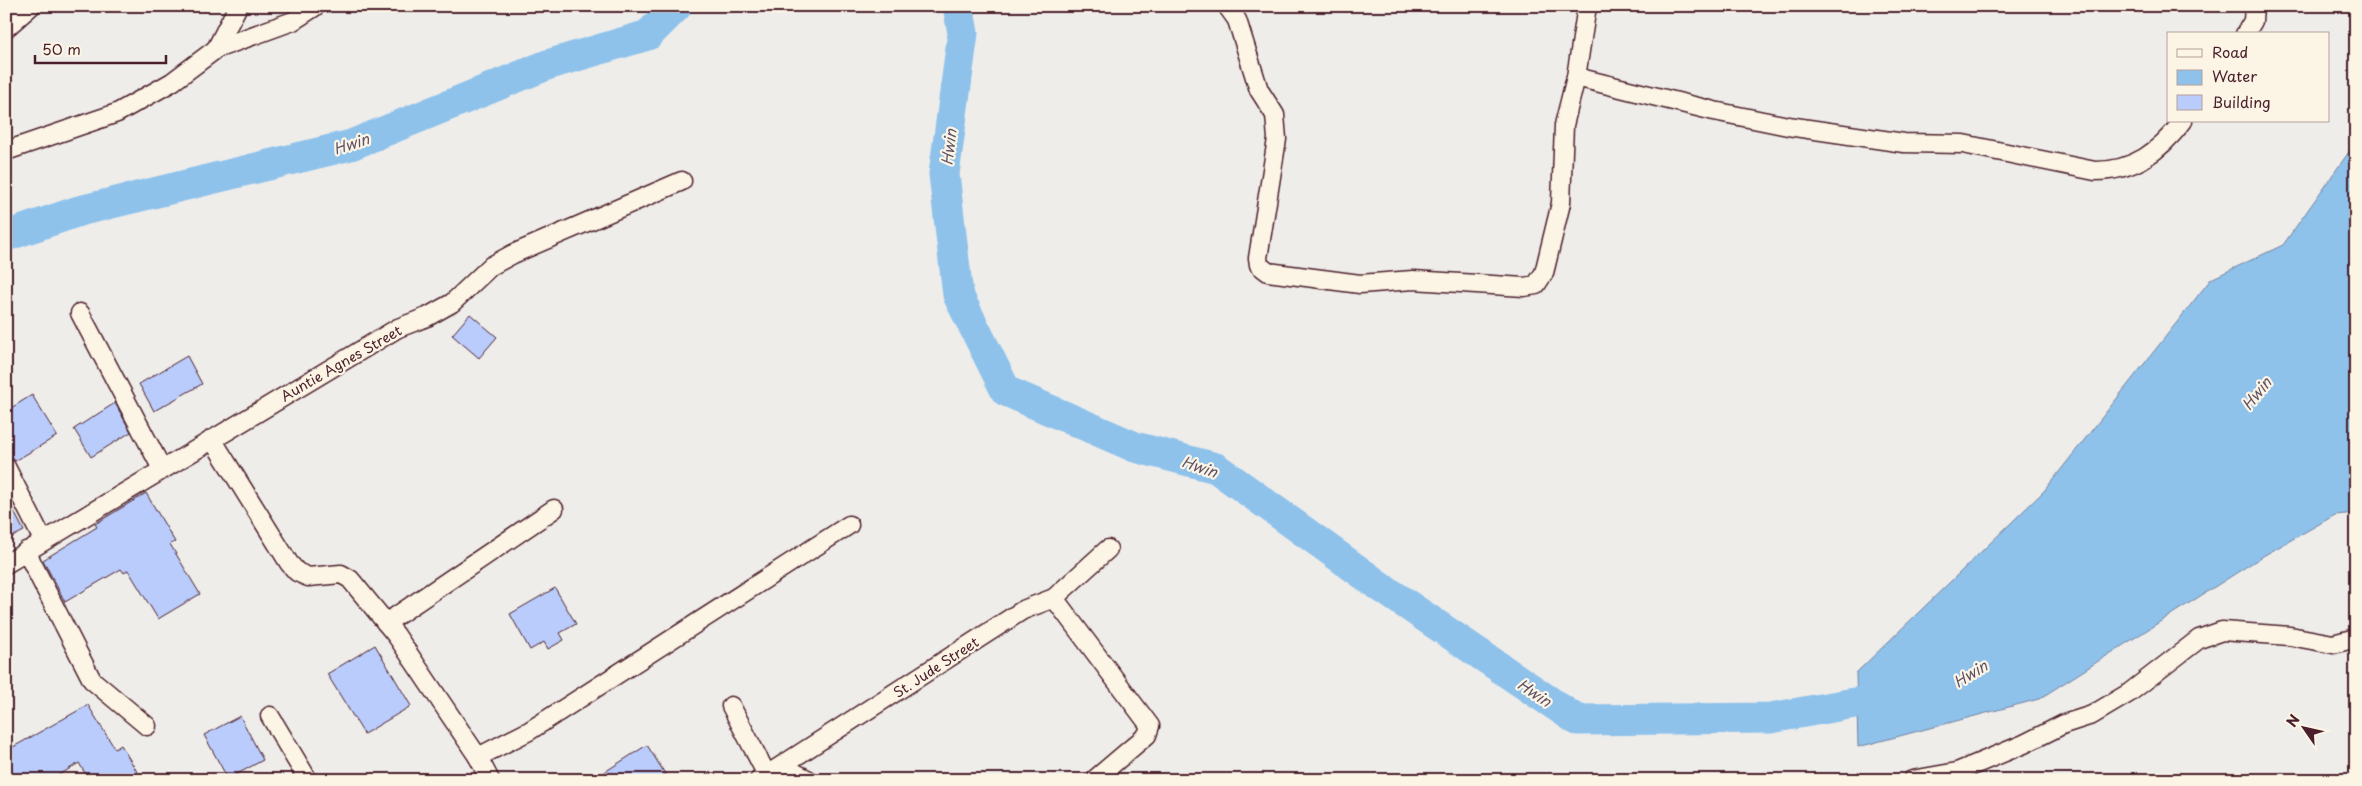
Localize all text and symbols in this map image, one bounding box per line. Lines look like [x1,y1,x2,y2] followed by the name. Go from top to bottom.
[35,32,166,64] scale bar
[2167,32,2330,122] legend
[42,37,81,60] text: 50 m
[2212,40,2248,63] text: Road
[2212,64,2257,87] text: Water
[2212,90,2271,113] text: Building
[330,126,373,160] water label: Hwin
[934,127,962,166] water label: Hwin
[277,320,406,406] street label: Auntie Agnes Street
[2236,371,2277,414] water label: Hwin
[1179,449,1222,483] water label: Hwin
[889,631,983,703] street label: St. Jude Street
[1948,653,1992,692] water label: Hwin
[1514,672,1557,712] water label: Hwin
[2280,704,2330,754] north arrow
[2281,710,2305,731] text: N

